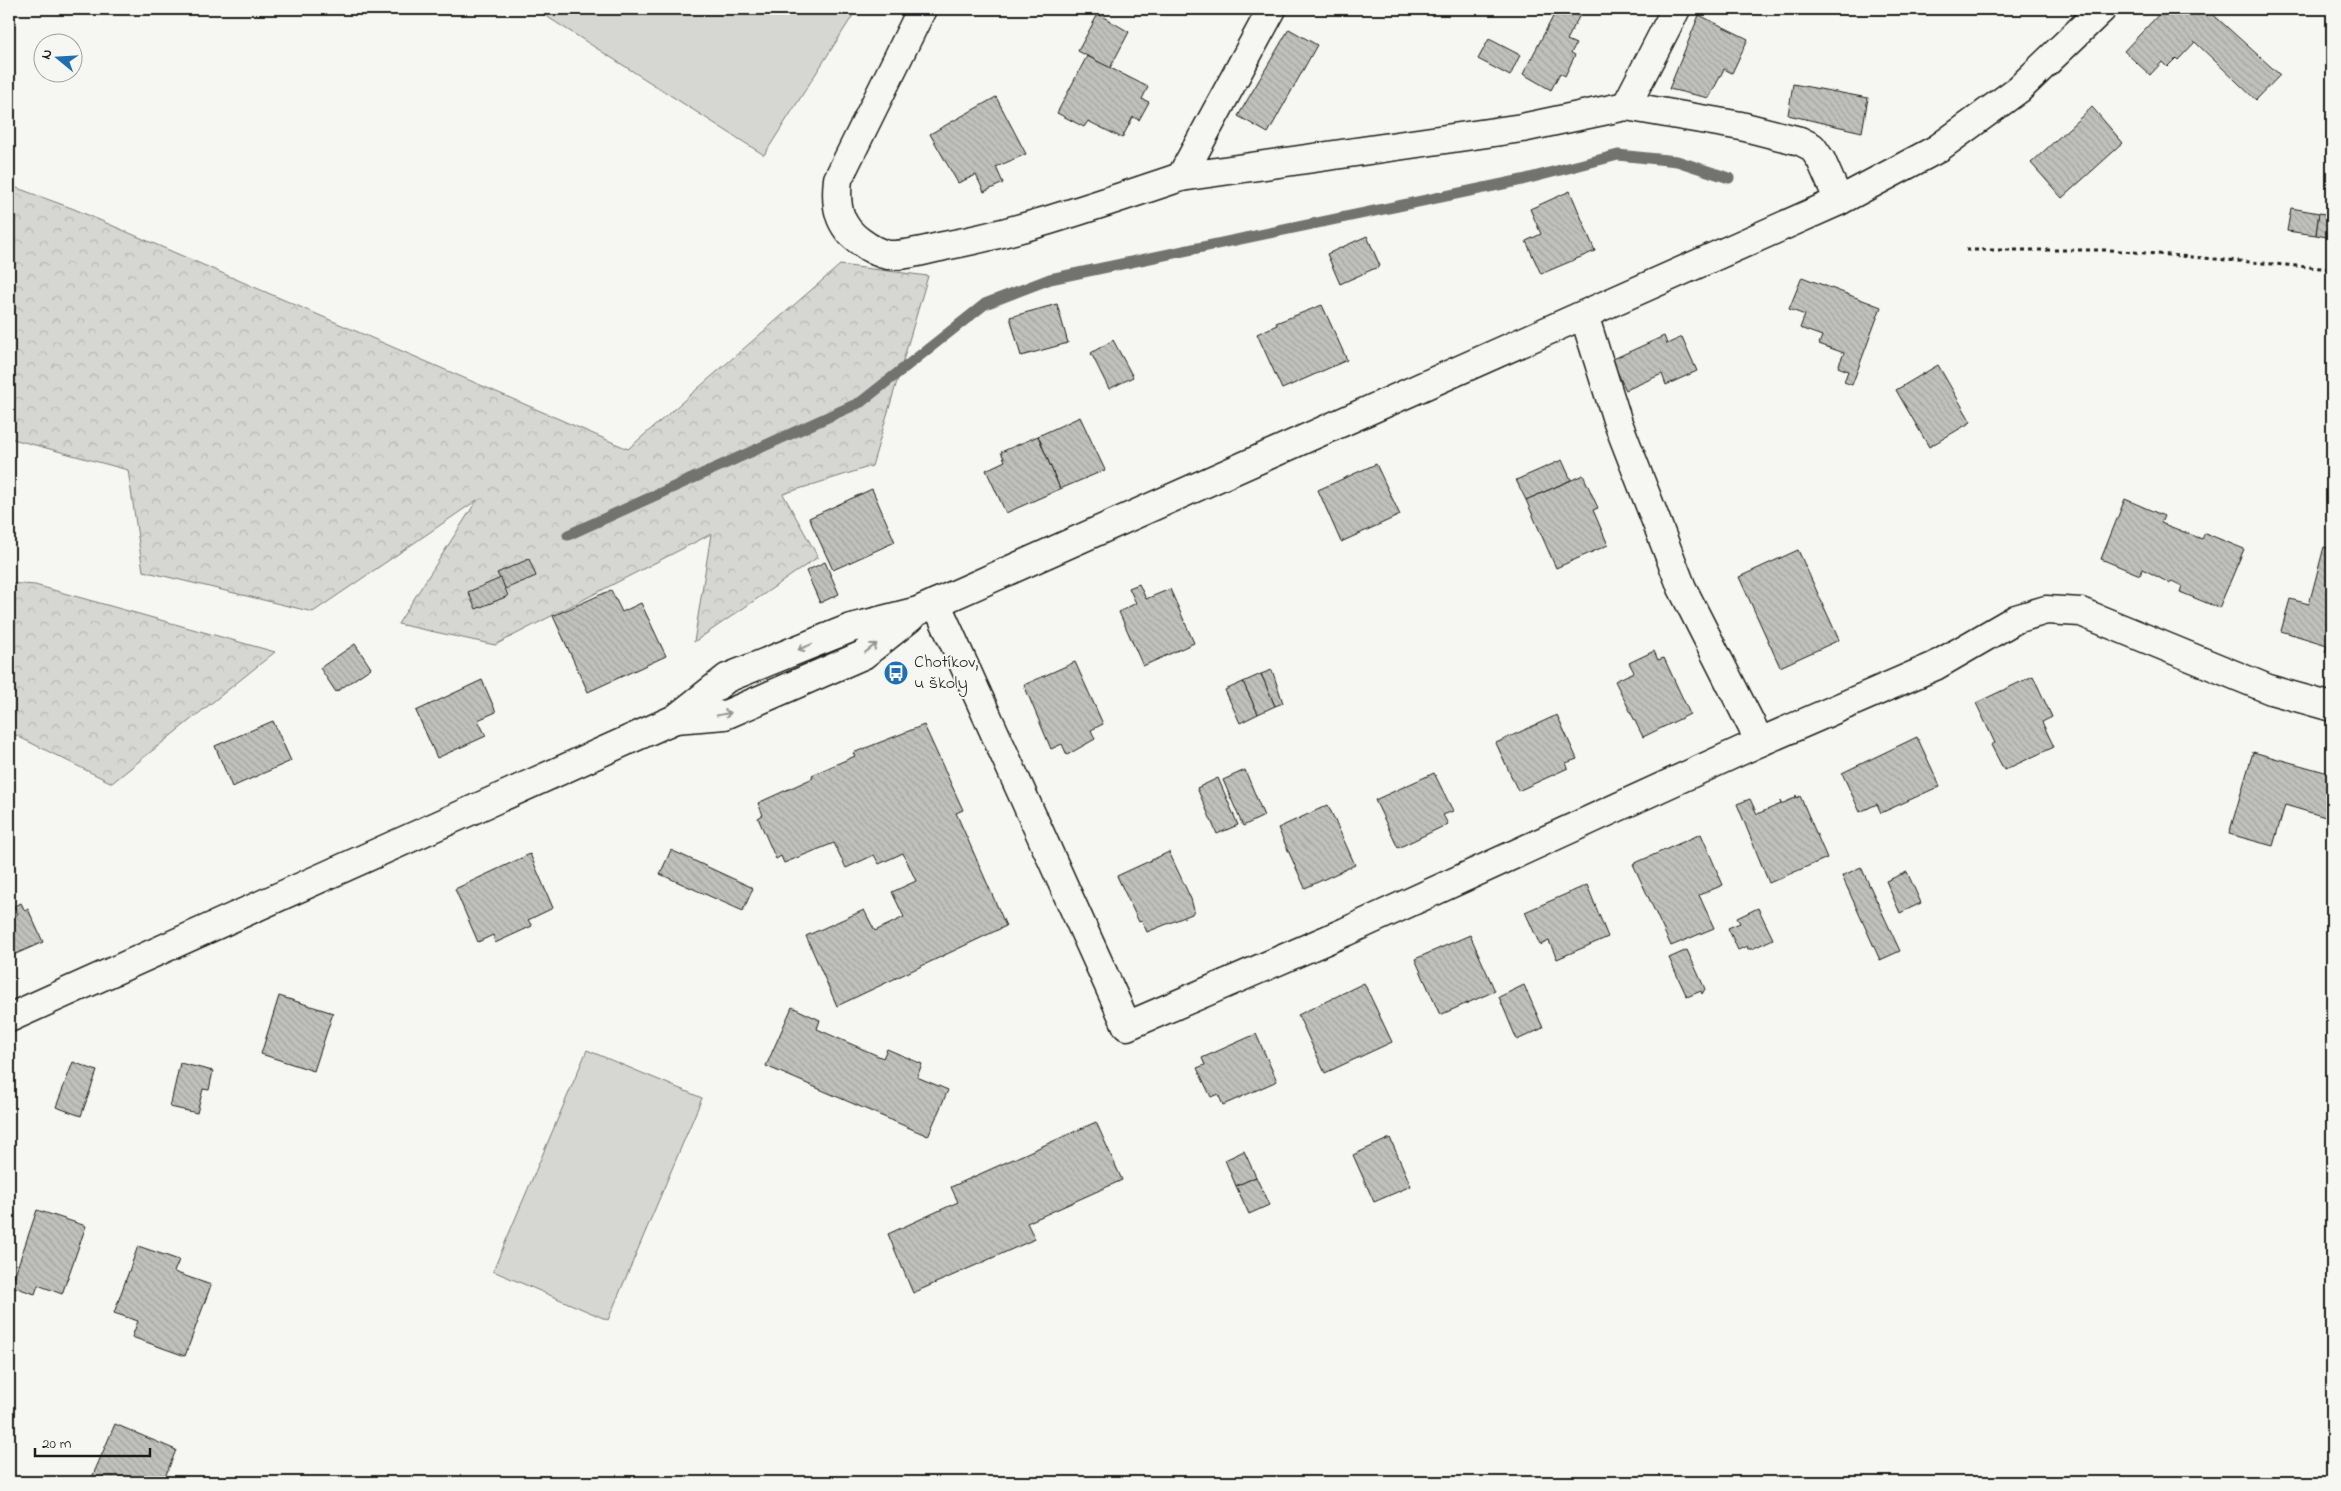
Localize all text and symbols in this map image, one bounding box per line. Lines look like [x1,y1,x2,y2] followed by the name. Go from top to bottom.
[32,32,82,82] north arrow
[36,47,59,62] text: N
[798,642,813,652] one-way arrow
[865,643,878,654] one-way arrow
[914,650,978,697] place label: Chotíkov, u školy
[883,660,909,686] bus stop icon: Chotíkov, u školy
[715,709,731,718] one-way arrow
[35,1426,150,1458] scale bar
[42,1433,72,1455] text: 20 m

